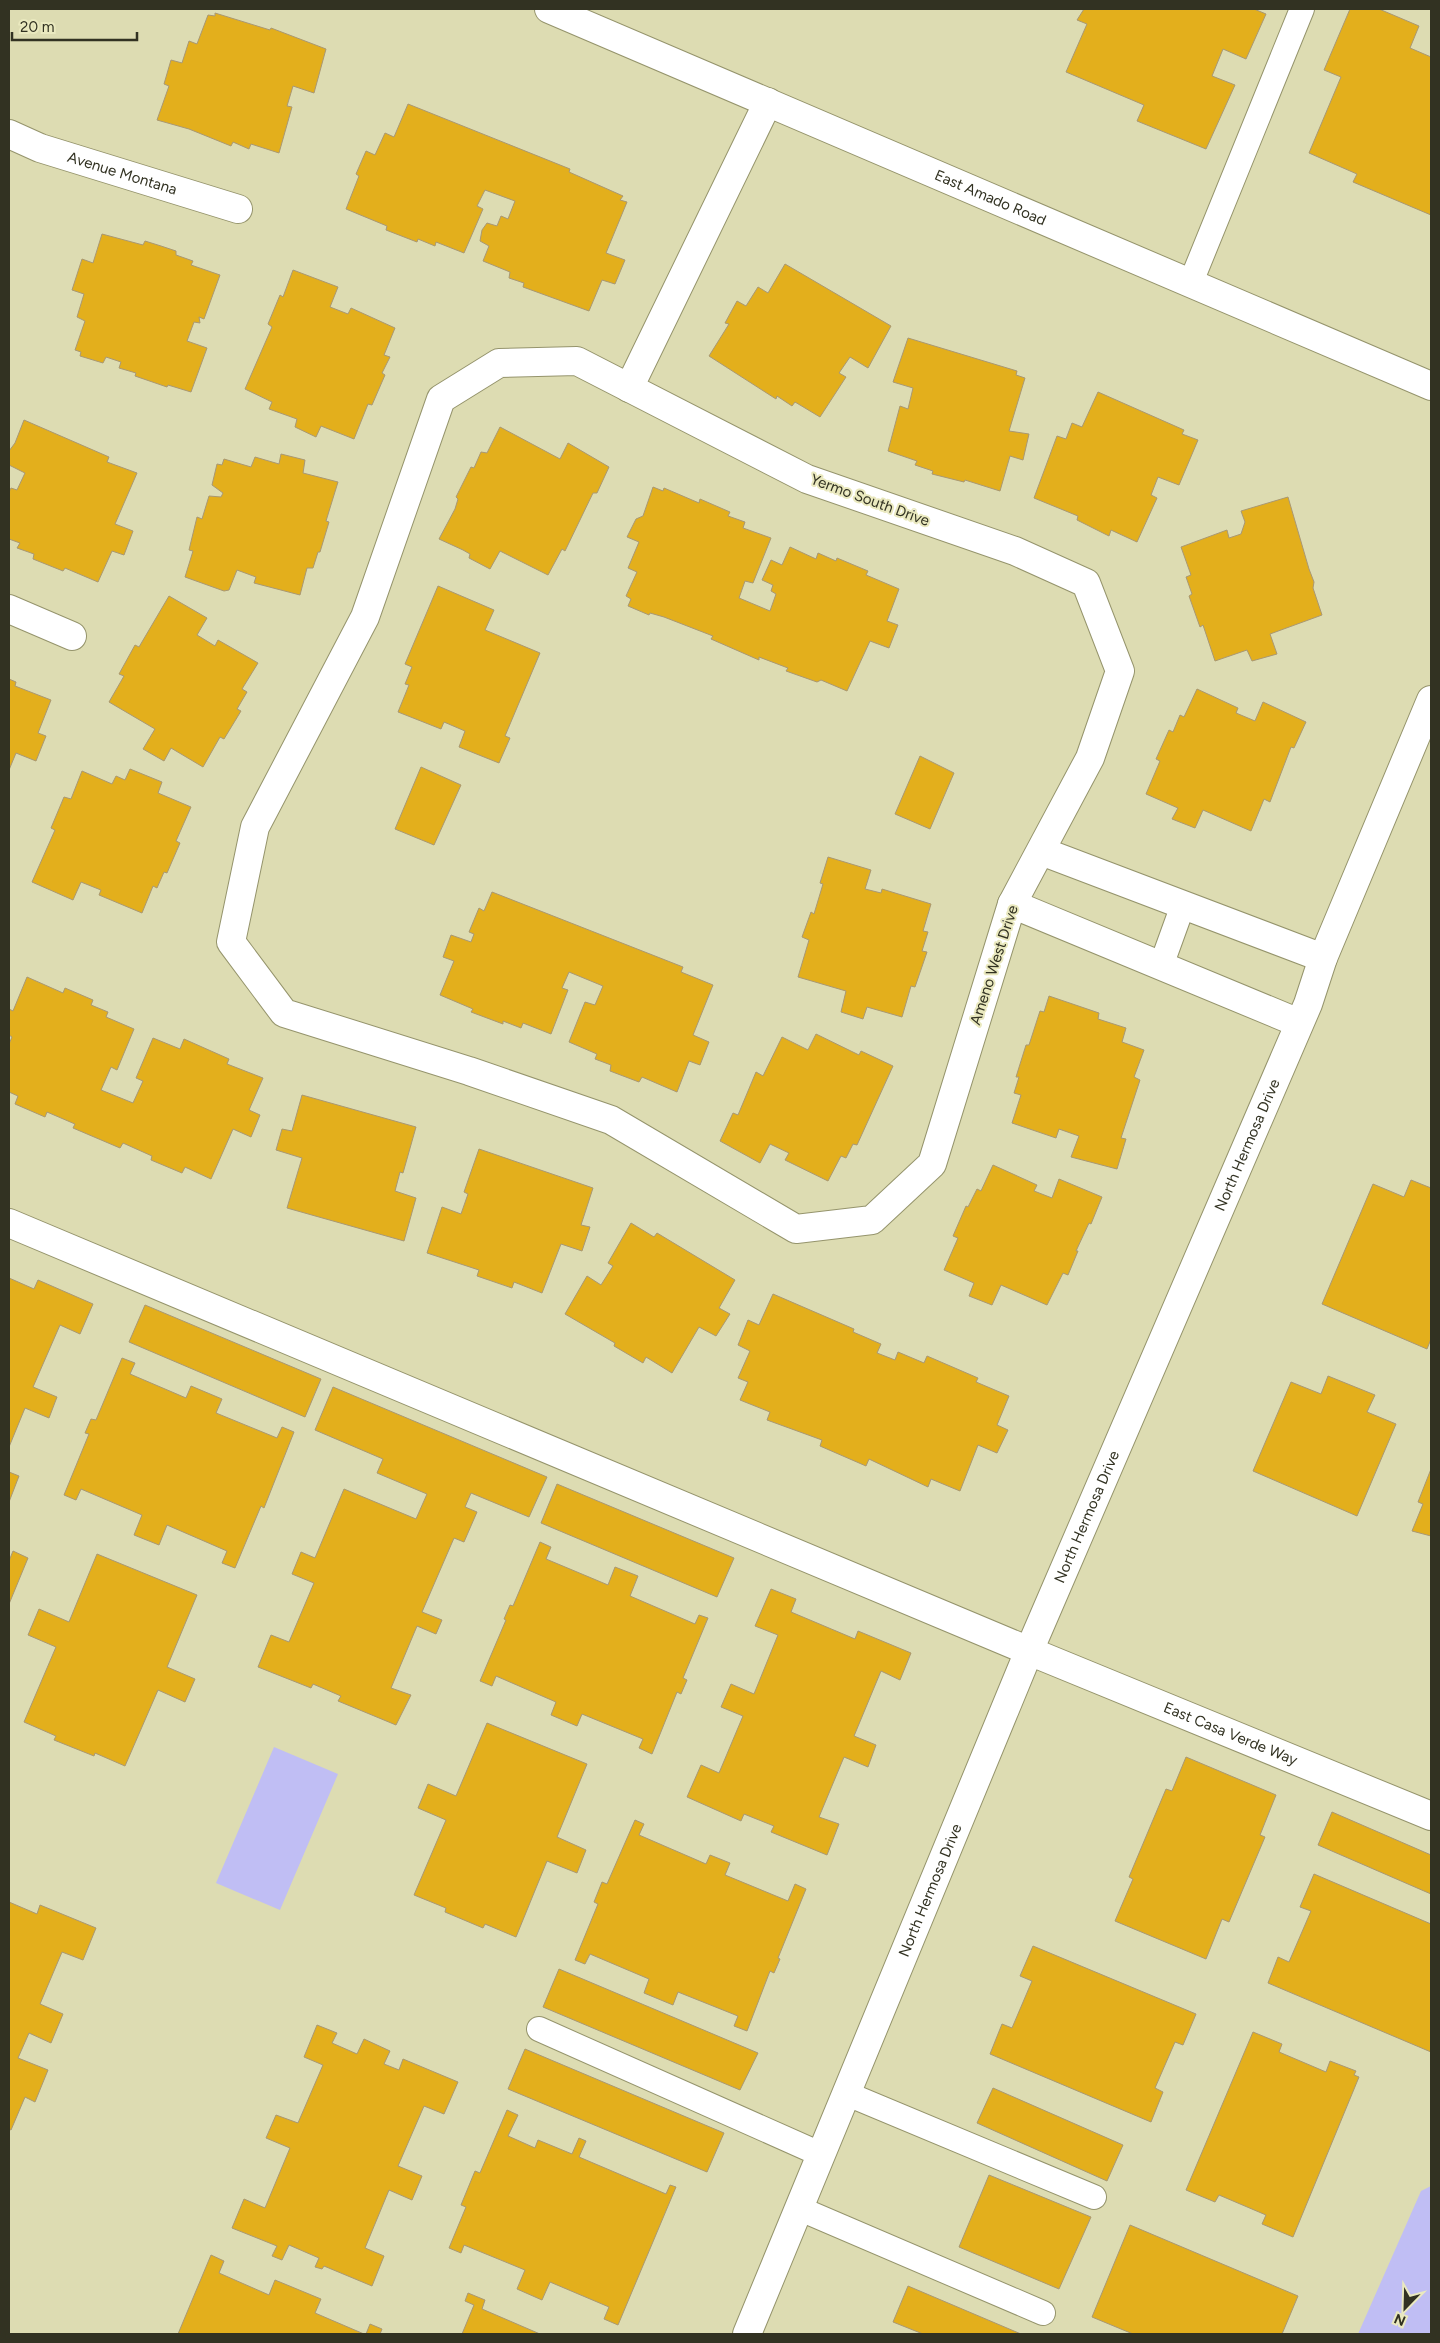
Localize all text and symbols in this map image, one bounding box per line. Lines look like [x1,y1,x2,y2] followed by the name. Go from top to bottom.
[12,10,138,42] scale bar
[20,18,54,36] text: 20 m
[65,148,179,199] street label: Avenue Montana
[932,166,1049,229] street label: East Amado Road
[808,470,932,530] street label: Yermo South Drive
[966,903,1022,1027] street label: Ameno West Drive
[1211,1076,1284,1214] street label: North Hermosa Drive
[1050,1448,1123,1586] street label: North Hermosa Drive
[1161,1698,1300,1769] street label: East Casa Verde Way
[895,1821,966,1960] street label: North Hermosa Drive
[1380,2283,1430,2333] north arrow
[1392,2310,1408,2329] text: N

